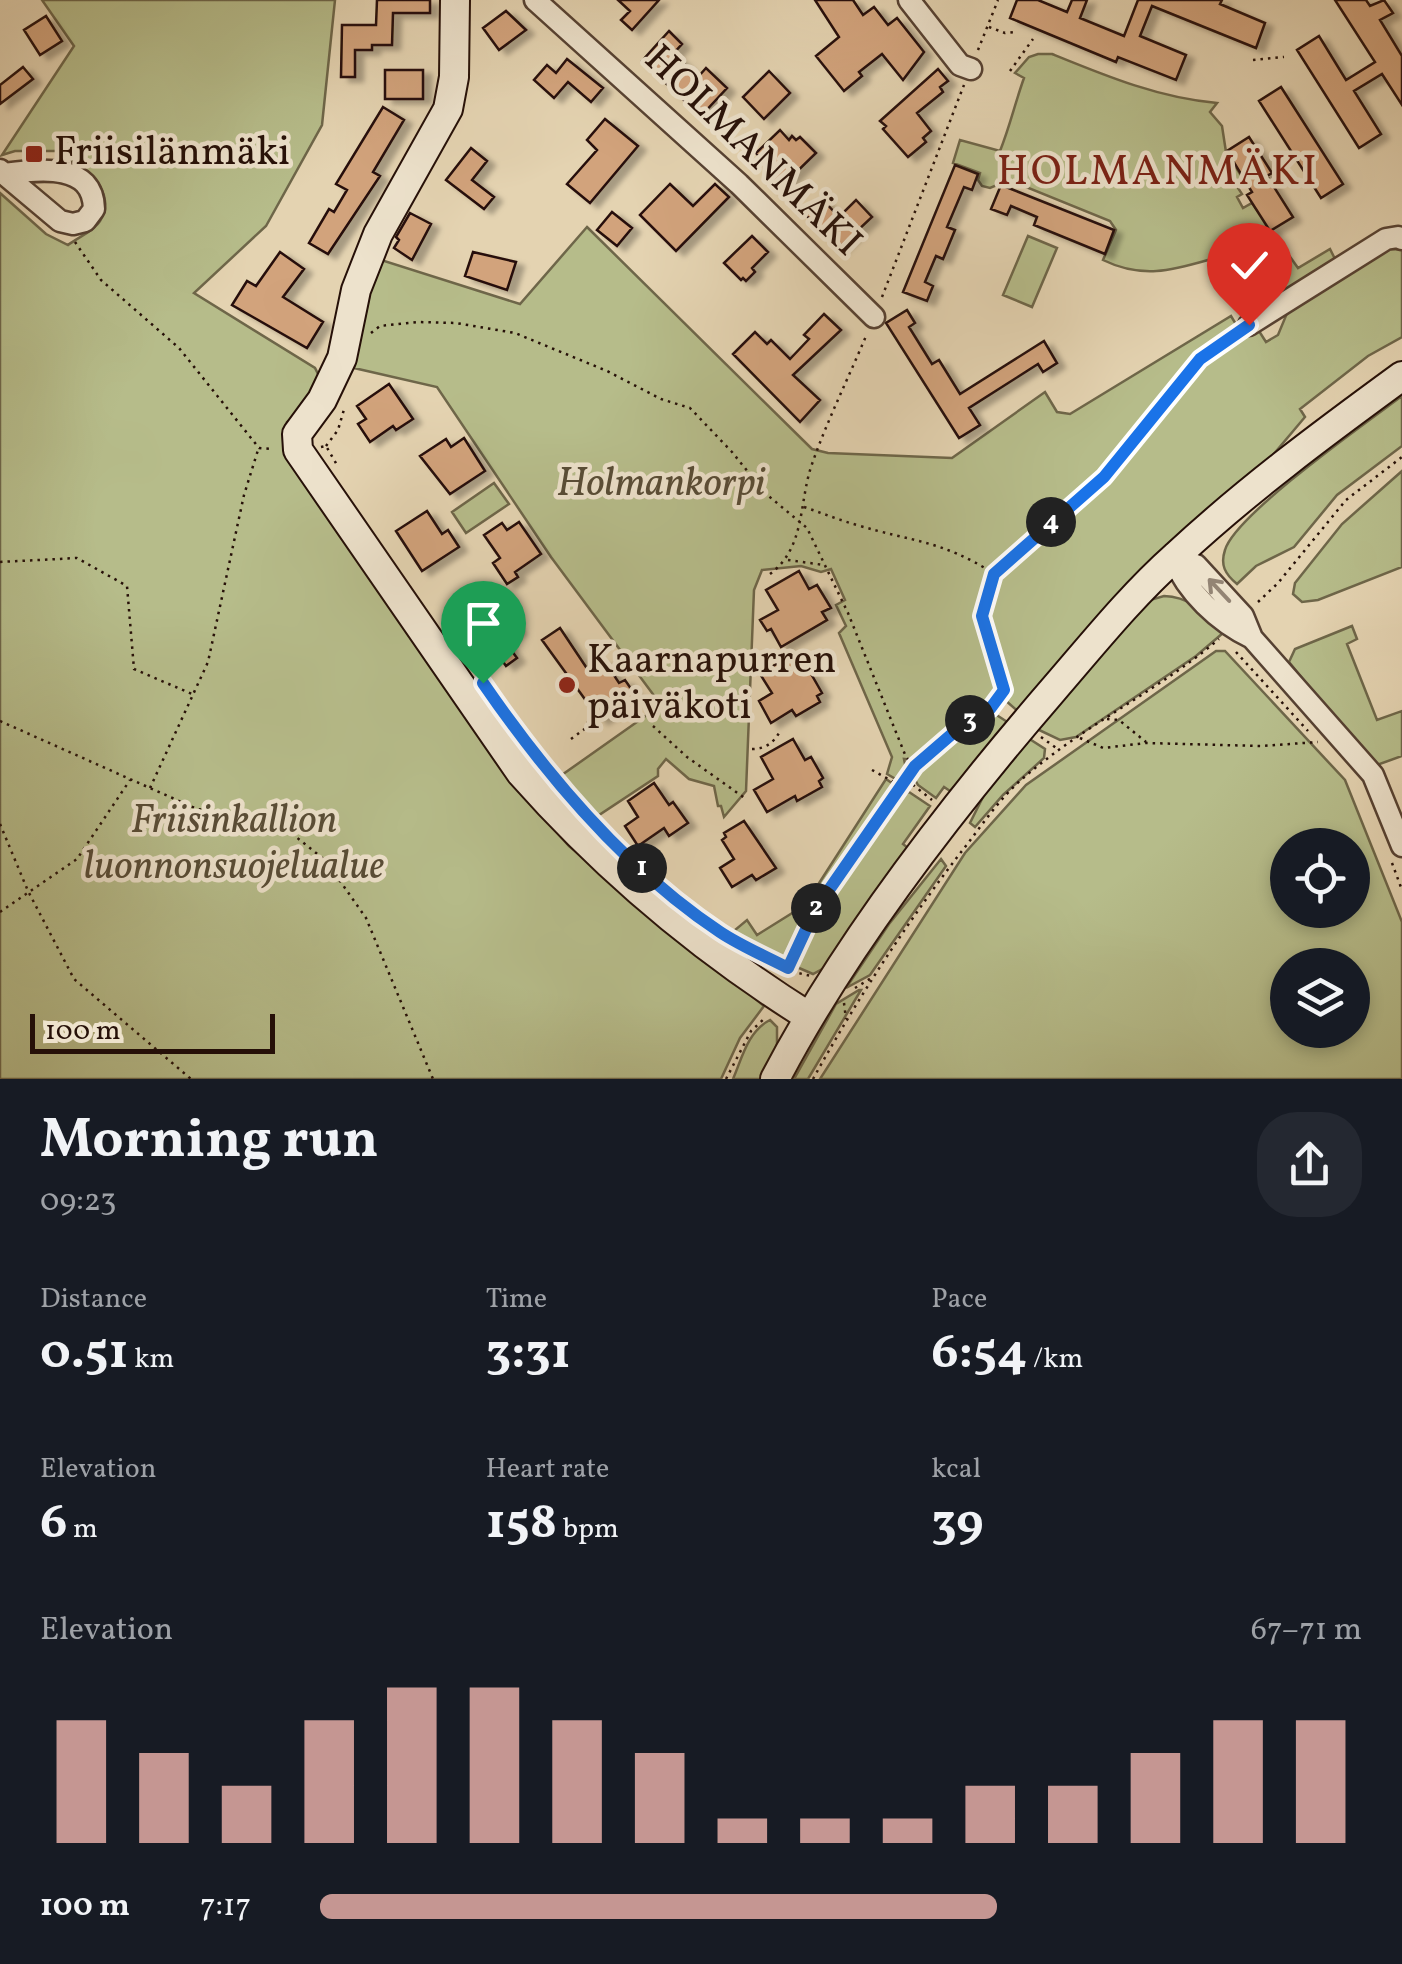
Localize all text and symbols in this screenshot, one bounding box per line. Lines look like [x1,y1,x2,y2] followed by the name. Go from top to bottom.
[631,33,873,271] street label: HOLMANMÄKI
[54,126,290,182] place label: Friisilänmäki
[23,143,45,165] marker: Friisilänmäki
[997,144,1319,203] district label: HOLMANMÄKI
[1207,223,1292,326] pin
[1222,238,1277,293] icon: check
[557,457,766,513] park label: Holmankorpi
[1026,497,1076,547] pin: 4
[1043,502,1059,541] text: 4
[1208,578,1231,603] one-way arrow
[441,581,526,684] pin
[456,596,511,651] icon: arrive
[587,634,836,736] place label: Kaarnapurren päiväkoti
[556,674,578,696] marker: Kaarnapurren päiväkoti
[945,695,995,745] pin: 3
[963,700,977,739] text: 3
[84,794,384,896] park label: Friisinkallion luonnonsuojelualue
[1270,828,1370,1048] map controls
[1270,828,1370,928] button: locate
[617,843,667,893] pin: 1
[636,848,648,887] text: 1
[791,883,841,933] pin: 2
[809,888,823,927] text: 2
[1270,948,1370,1048] button: layers
[30,1009,275,1054] scale bar
[45,1012,120,1051] text: 100 m
[40,1104,379,1180] text: Morning run
[1257,1112,1362,1217] button: share
[40,1180,116,1224] text: 09:23
[40,1280,147,1319] text: Distance
[486,1280,547,1319] text: Time
[931,1280,987,1319] text: Pace
[40,1319,129,1389] text: 0.51
[486,1319,571,1389] text: 3:31
[931,1319,1027,1389] text: 6:54
[129,1340,174,1379] text: km
[1027,1340,1083,1379] text: /km
[40,1450,156,1489] text: Elevation
[486,1450,609,1489] text: Heart rate
[931,1450,981,1489] text: kcal
[40,1489,67,1559] text: 6
[486,1489,557,1559] text: 158
[931,1489,984,1559] text: 39
[67,1510,98,1549] text: m
[557,1510,619,1549] text: bpm
[40,1609,173,1653] text: Elevation
[1251,1609,1362,1653] text: 67–71 m
[40,1885,130,1929] text: 100 m
[200,1885,251,1929] text: 7:17

